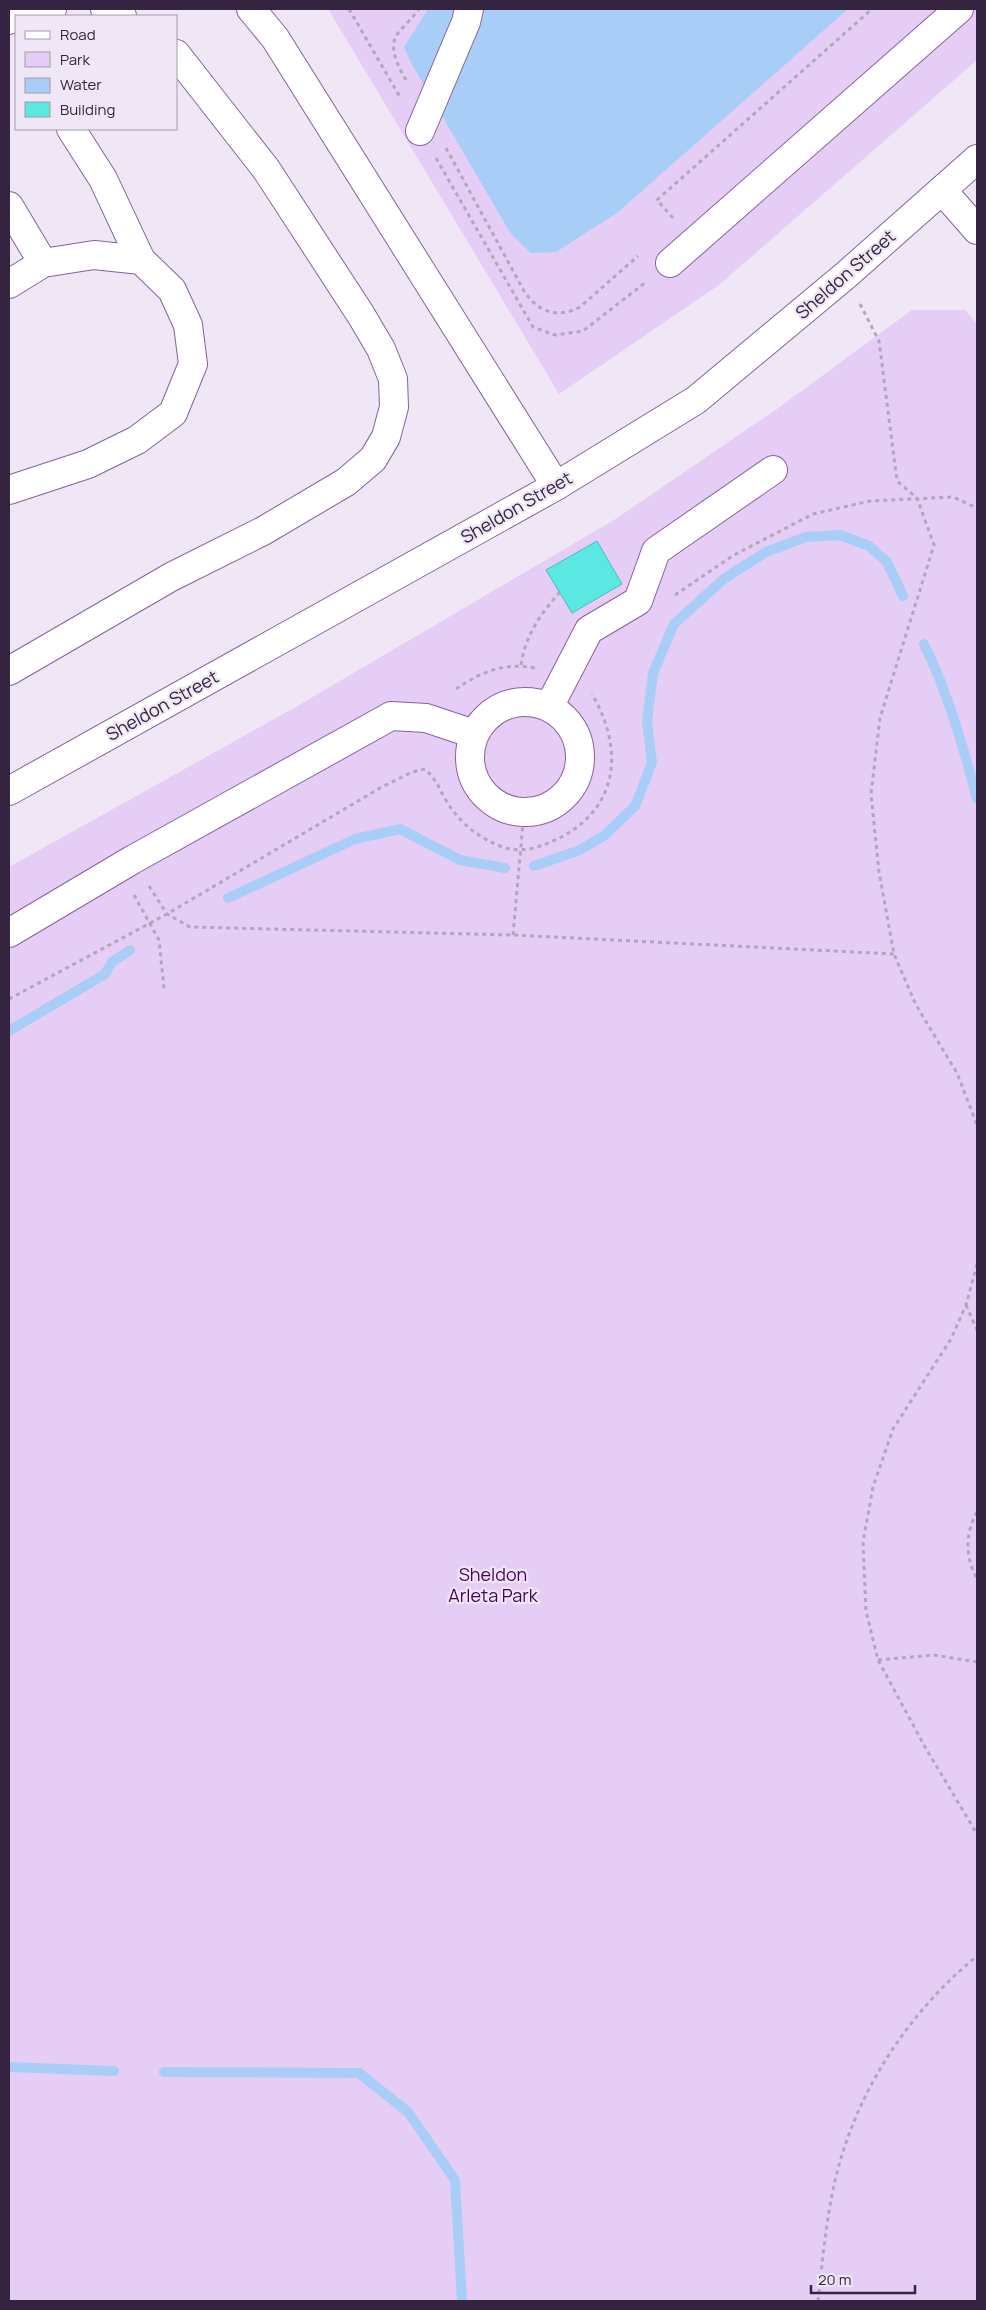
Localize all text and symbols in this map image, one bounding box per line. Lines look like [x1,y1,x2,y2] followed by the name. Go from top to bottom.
[15,15,178,130] legend
[60,24,96,45] text: Road
[60,49,90,70] text: Park
[60,74,102,95] text: Water
[60,99,115,120] text: Building
[790,224,900,324] street label: Sheldon Street
[456,465,576,549] street label: Sheldon Street
[102,664,222,746] street label: Sheldon Street
[448,1562,539,1607] park label: Sheldon Arleta Park
[811,2262,915,2294] scale bar
[818,2269,851,2290] text: 20 m

